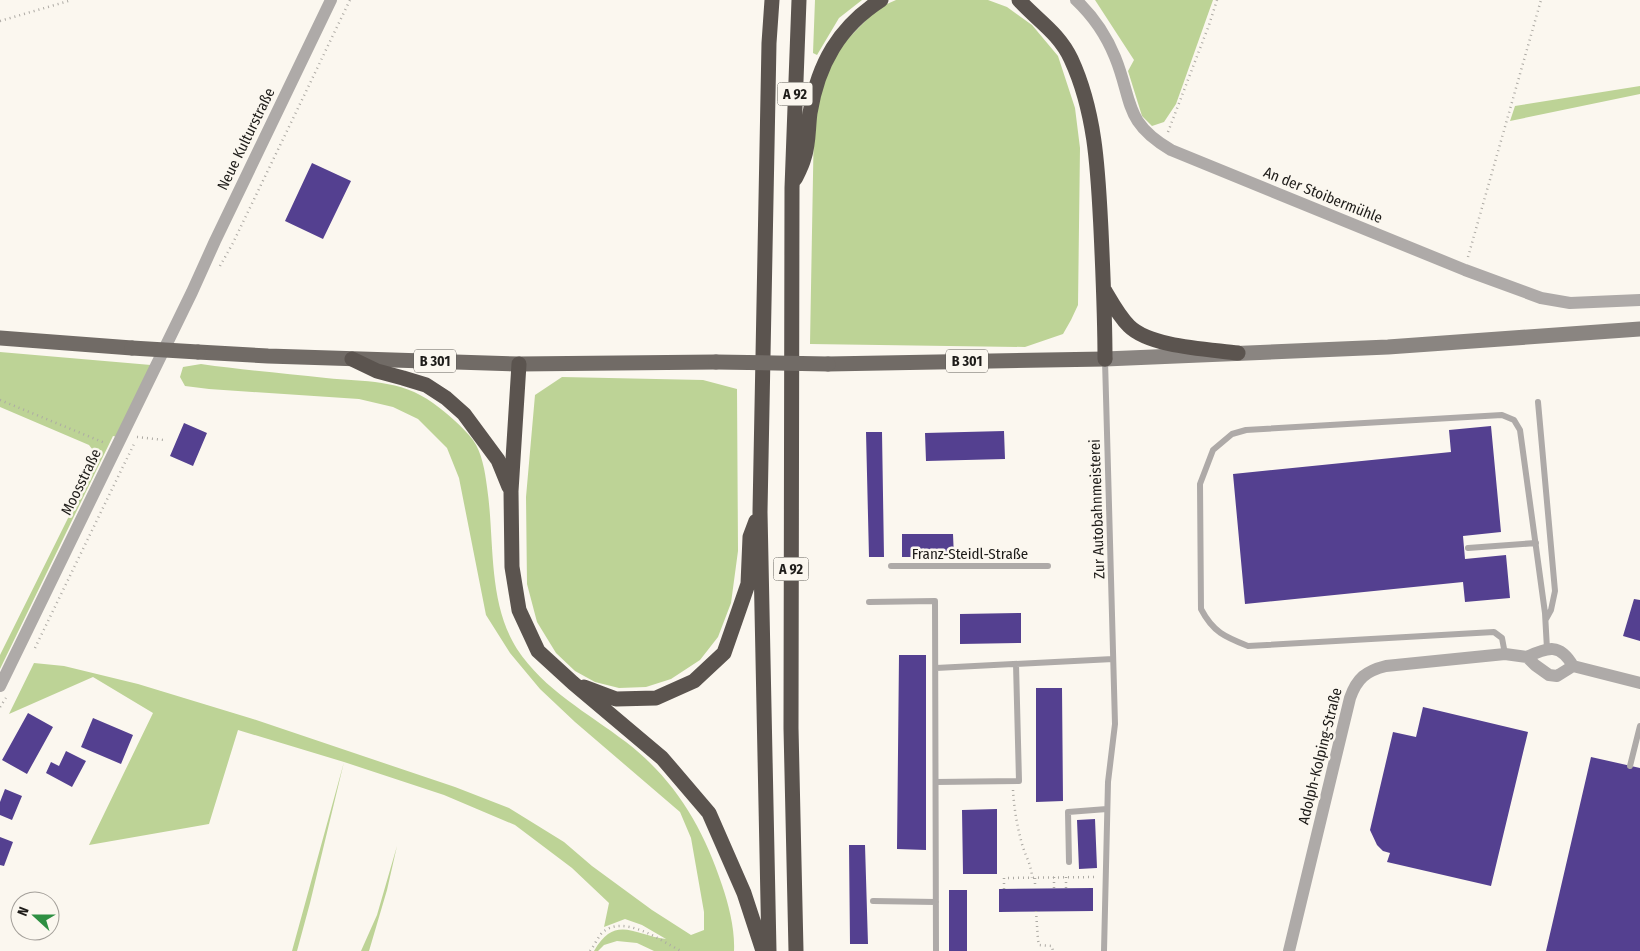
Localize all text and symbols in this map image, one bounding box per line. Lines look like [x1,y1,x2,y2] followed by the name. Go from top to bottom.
[778,82,812,106] road number: A 92
[213,85,279,193] street label: Neue Kulturstraße
[1261,163,1385,227] street label: An der Stoibermühle
[414,350,456,372] road number: B 301
[946,350,988,372] road number: B 301
[1086,439,1108,579] street label: Zur Autobahnmeisterei
[57,446,105,518] street label: Moosstraße
[912,545,1028,563] street label: Franz-Steidl-Straße
[774,558,808,580] road number: A 92
[1294,686,1346,826] street label: Adolph-Kolping-Straße
[10,891,60,941] north arrow
[14,905,33,918] text: N

